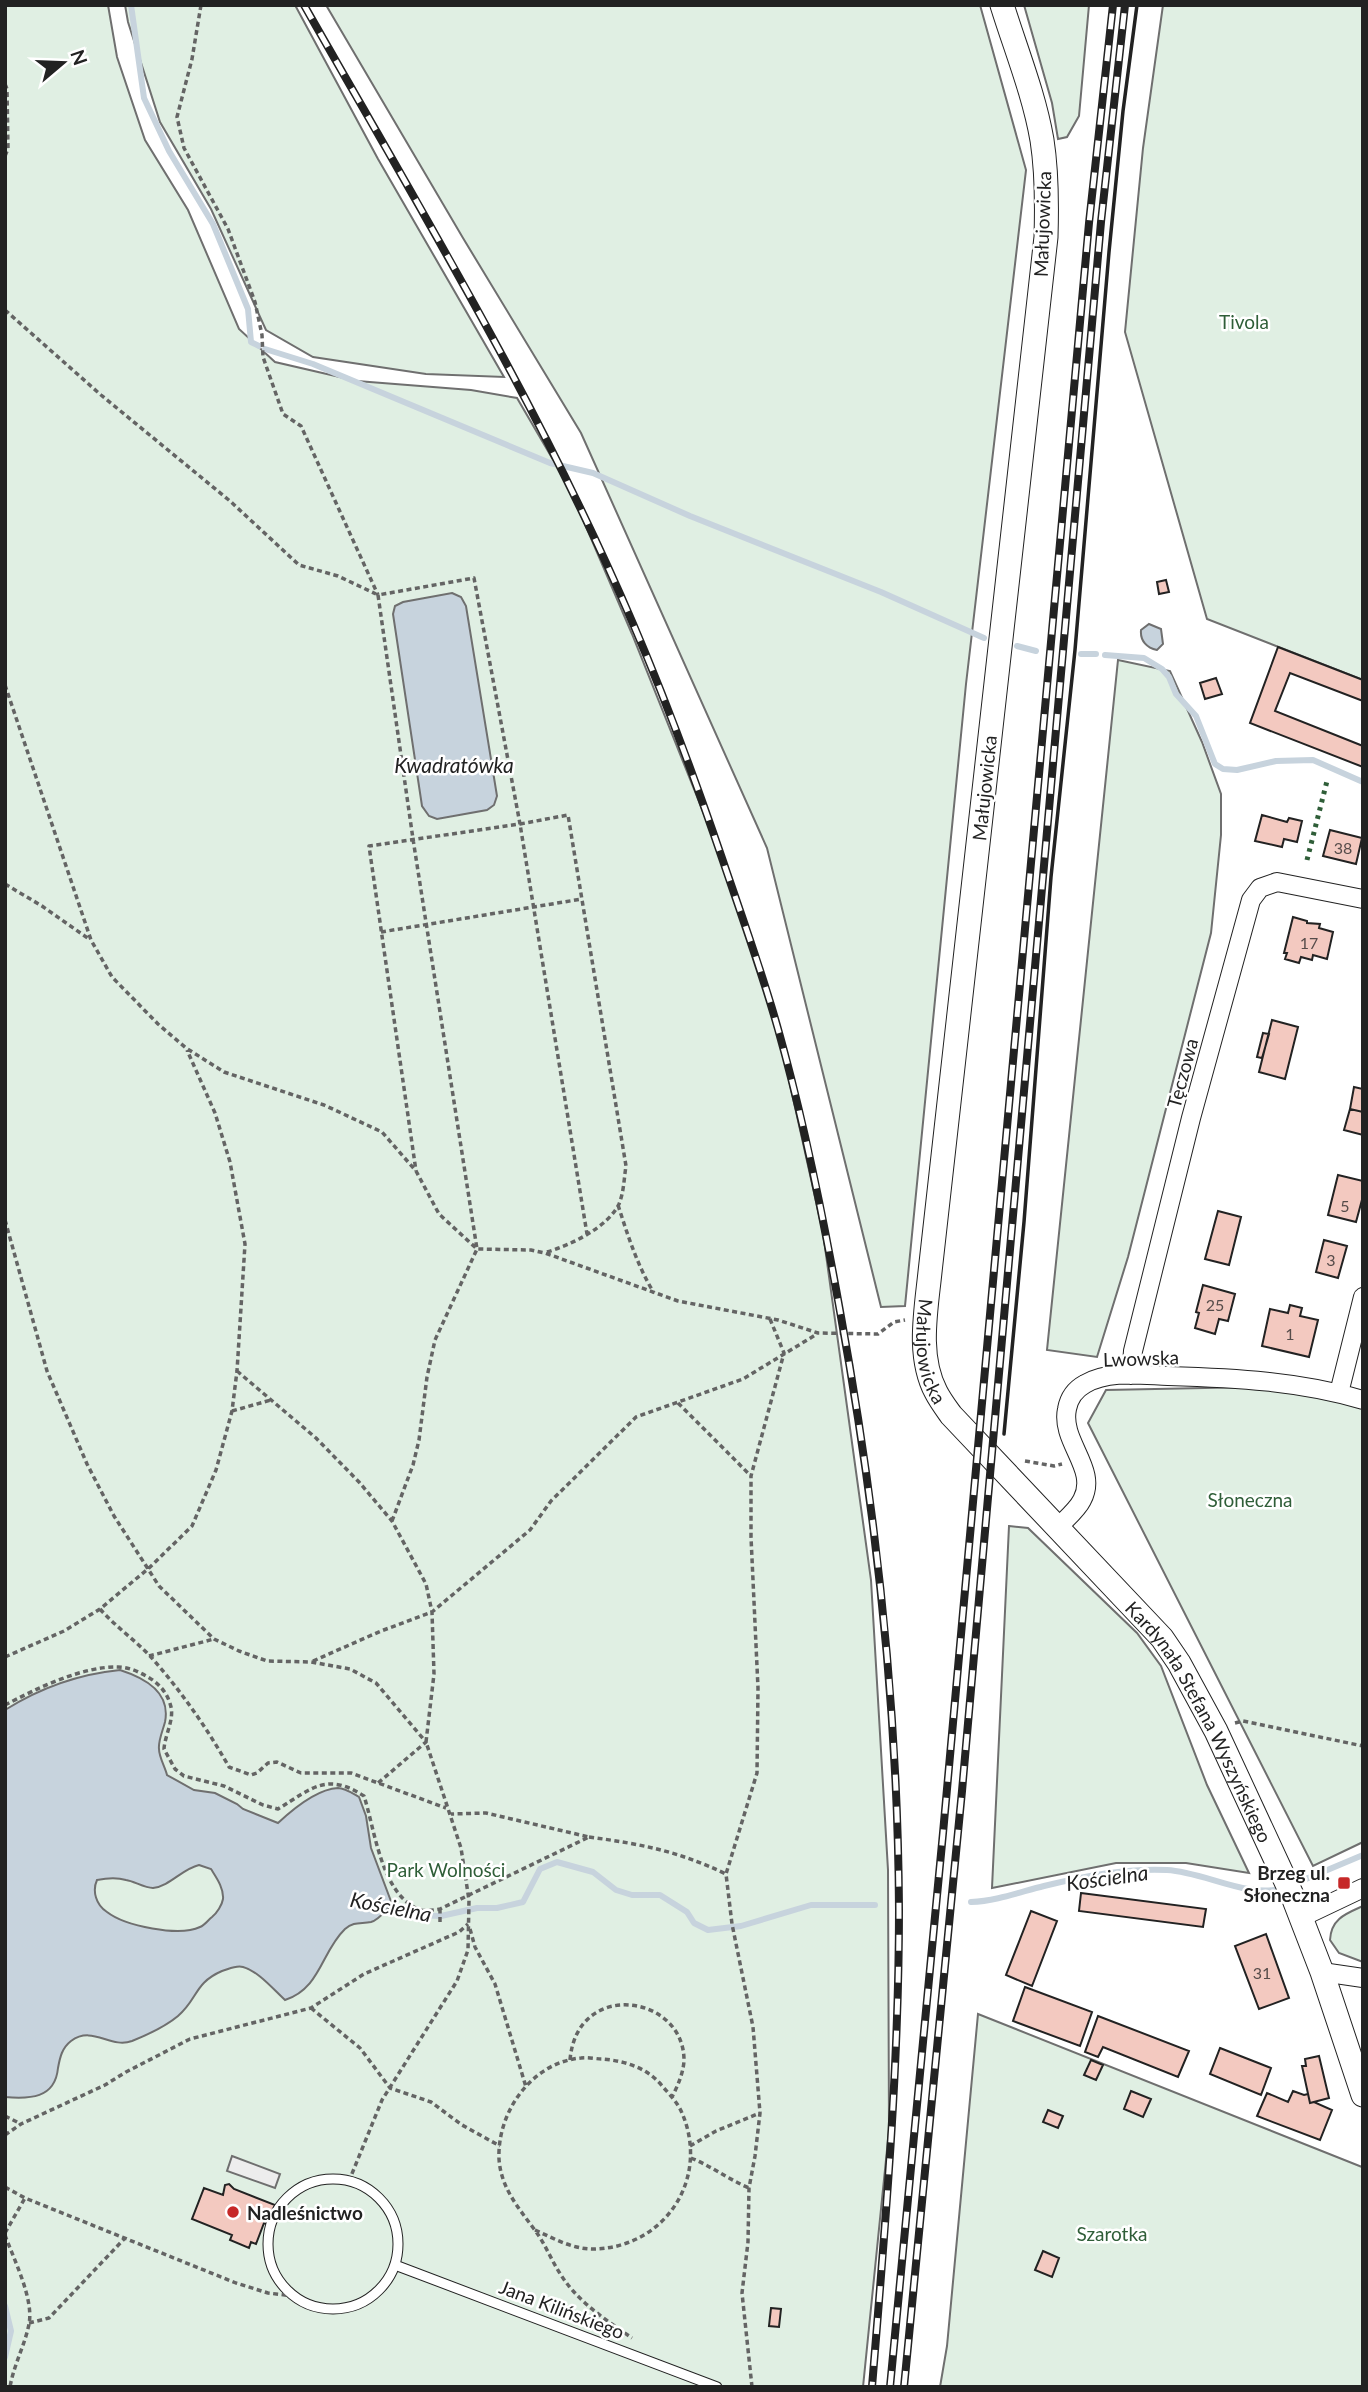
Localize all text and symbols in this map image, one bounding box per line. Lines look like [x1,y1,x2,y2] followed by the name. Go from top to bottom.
[28,28,98,98] north arrow
[66,47,93,68] text: N
[1029,171,1055,277] street label: Małujowicka
[1219,310,1269,333] park label: Tivola
[967,734,1001,842] street label: Małujowicka
[394,752,514,777] water label: Kwadratówka
[1334,838,1352,857] house number: 38
[1300,933,1318,952] house number: 17
[1162,1036,1202,1110] street label: Tęczowa
[1340,1196,1350,1215] house number: 5
[1326,1250,1336,1269] house number: 3
[1206,1295,1224,1314] house number: 25
[913,1298,952,1408] street label: Małujowicka
[1285,1324,1295,1343] house number: 1
[1103,1345,1179,1371] street label: Lwowska
[1207,1488,1293,1511] park label: Słoneczna
[1121,1596,1277,1846] street label: Kardynała Stefana Wyszyńskiego
[387,1858,505,1881] park label: Park Wolności
[1064,1859,1150,1895] water label: Kościelna
[1243,1861,1330,1906] place label: Brzeg ul. Słoneczna
[1336,1875,1352,1891] marker: Brzeg ul. Słoneczna
[348,1886,434,1926] water label: Kościelna
[1253,1963,1271,1982] house number: 31
[247,2201,363,2224] place label: Nadleśnictwo
[225,2204,241,2220] marker: Nadleśnictwo
[1076,2222,1148,2245] park label: Szarotka
[496,2275,628,2343] street label: Jana Kilińskiego

